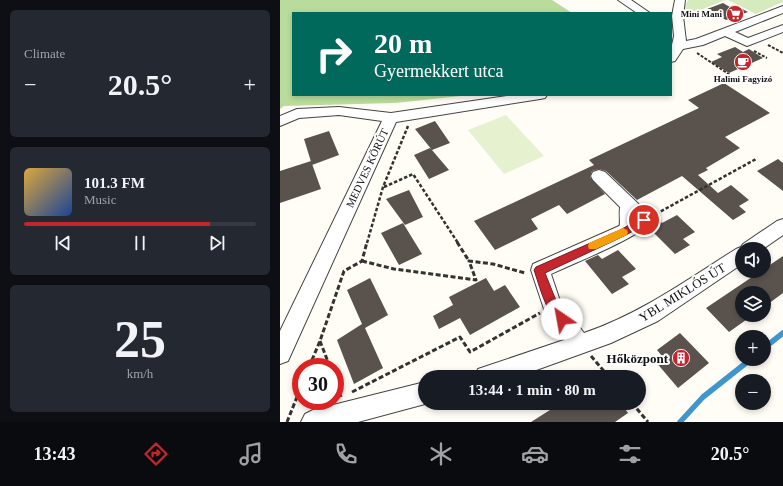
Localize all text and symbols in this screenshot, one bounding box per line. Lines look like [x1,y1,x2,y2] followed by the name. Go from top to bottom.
[725,4,745,24] supermarket icon: Mini Mani
[681,9,722,19] place label: Mini Mani
[308,28,360,80] icon: right
[374,28,432,59] text: 20 m
[24,46,65,61] text: Climate
[733,52,753,72] cafe icon: Halimi Fagyizó
[374,61,503,81] text: Gyermekkert utca
[108,68,172,101] text: 20.5°
[24,72,36,97] text: −
[244,72,256,97] text: +
[714,74,773,84] place label: Halimi Fagyizó
[343,126,391,209] street label: MEDVES KÖRÚT
[84,175,145,191] text: 101.3 FM
[84,192,117,207] text: Music
[627,203,661,237] pin
[633,209,655,231] icon: arrive
[52,232,74,254] icon: previous
[129,232,151,254] icon: pause
[206,232,228,254] icon: next
[735,242,771,410] map controls
[735,242,771,278] button: sound
[636,260,728,325] street label: YBL MIKLÓS ÚT
[735,286,771,322] button: layers
[541,298,583,340] position arrow
[114,311,166,368] text: 25
[735,330,771,366] button: +
[671,348,691,368] building icon: Hőközpont
[607,351,669,366] place label: Hőközpont
[292,358,344,410] speed limit sign: 30
[127,366,153,381] text: km/h
[735,374,771,410] button: −
[468,382,596,398] text: 13:44 · 1 min · 80 m
[142,440,170,468] icon: directions
[237,440,265,468] icon: music
[332,440,360,468] icon: phone
[427,440,455,468] icon: climate
[521,440,549,468] icon: car
[616,440,644,468] icon: filters
[33,444,75,464] text: 13:43
[711,444,750,464] text: 20.5°

